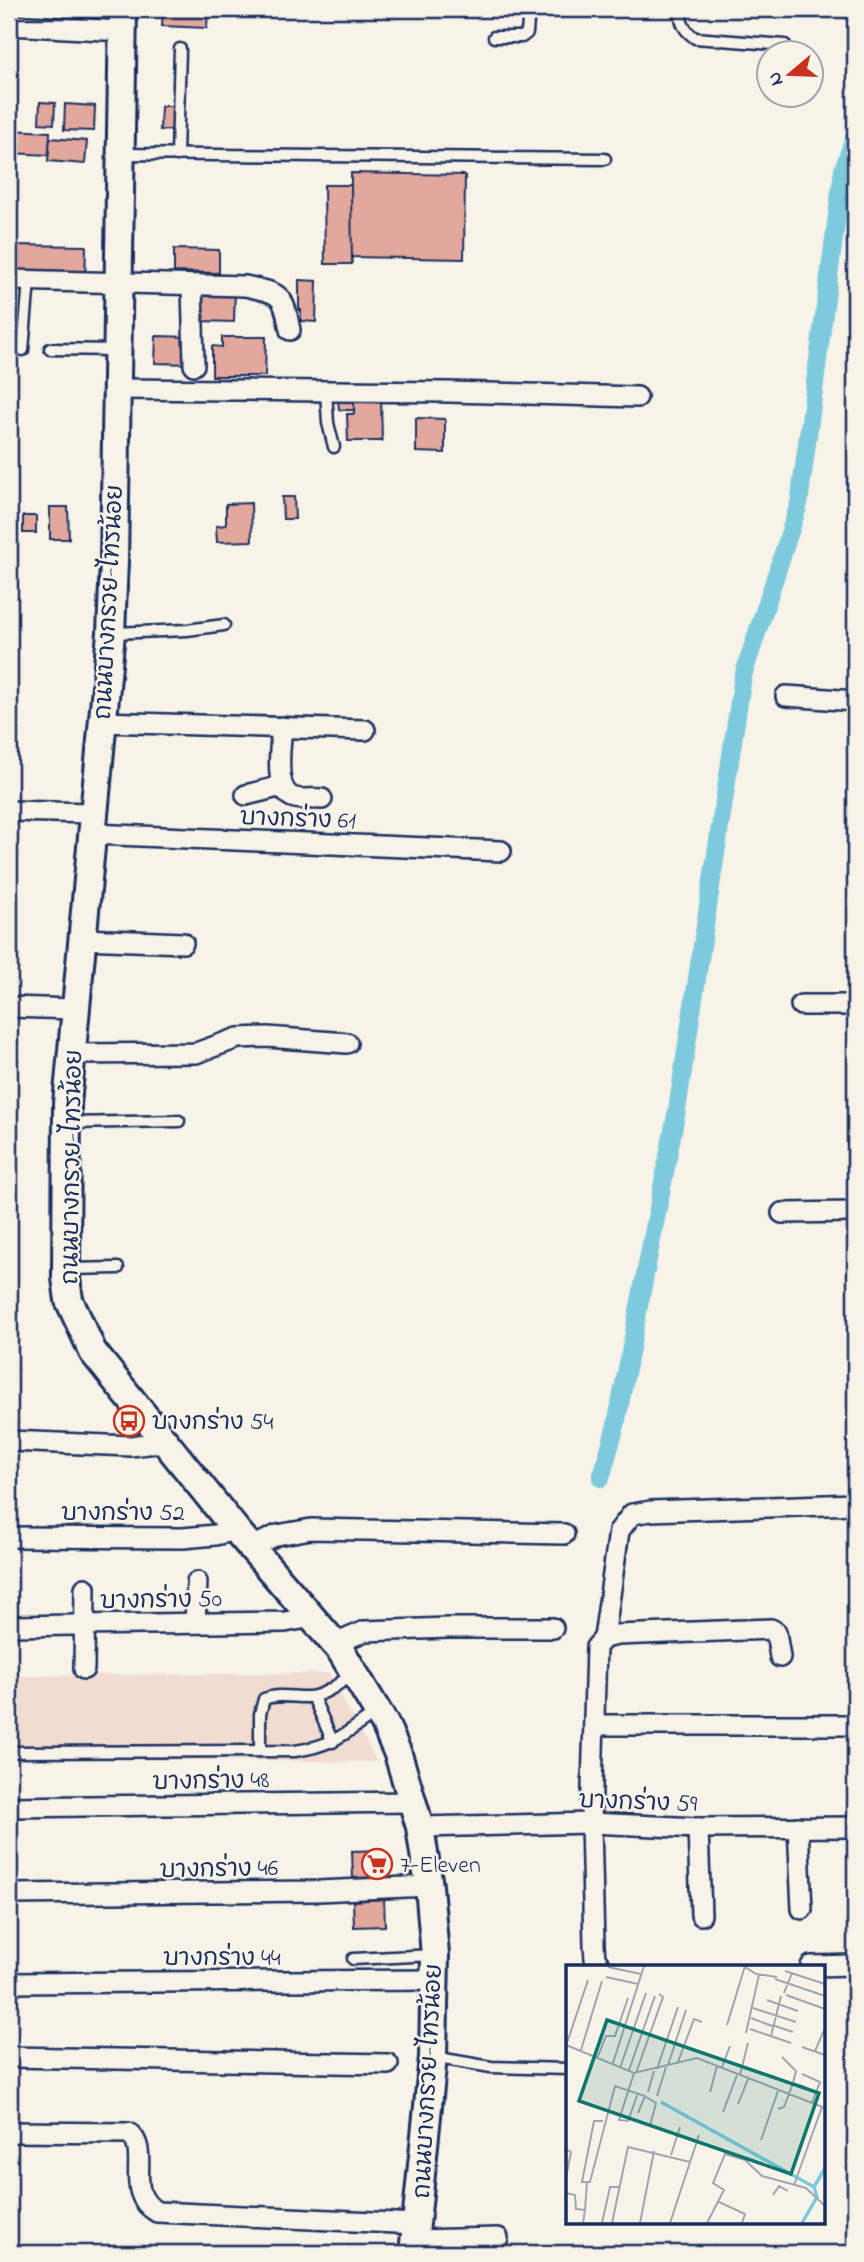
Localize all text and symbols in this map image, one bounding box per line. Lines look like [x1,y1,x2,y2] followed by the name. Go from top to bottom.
[756,38,826,108] north arrow
[761,68,791,89] text: N
[86,484,134,721] street label: ถนนบางกรวย-ไทรน้อย
[239,801,357,840] street label: บางกร่าง 61
[53,1049,93,1285] street label: ถนนบางกรวย-ไทรน้อย
[112,1404,146,1438] bus stop icon: บางกร่าง 54
[152,1406,273,1441] place label: บางกร่าง 54
[61,1497,185,1532] street label: บางกร่าง 52
[100,1583,222,1620] street label: บางกร่าง 50
[152,1764,270,1801] street label: บางกร่าง 48
[578,1784,699,1823] street label: บางกร่าง 59
[360,1847,394,1881] supermarket icon: 7-Eleven
[400,1849,481,1884] place label: 7-Eleven
[160,1852,279,1889] street label: บางกร่าง 46
[163,1942,281,1977] street label: บางกร่าง 44
[405,1963,453,2200] street label: ถนนบางกรวย-ไทรน้อย
[566,1965,826,2224] inset map

